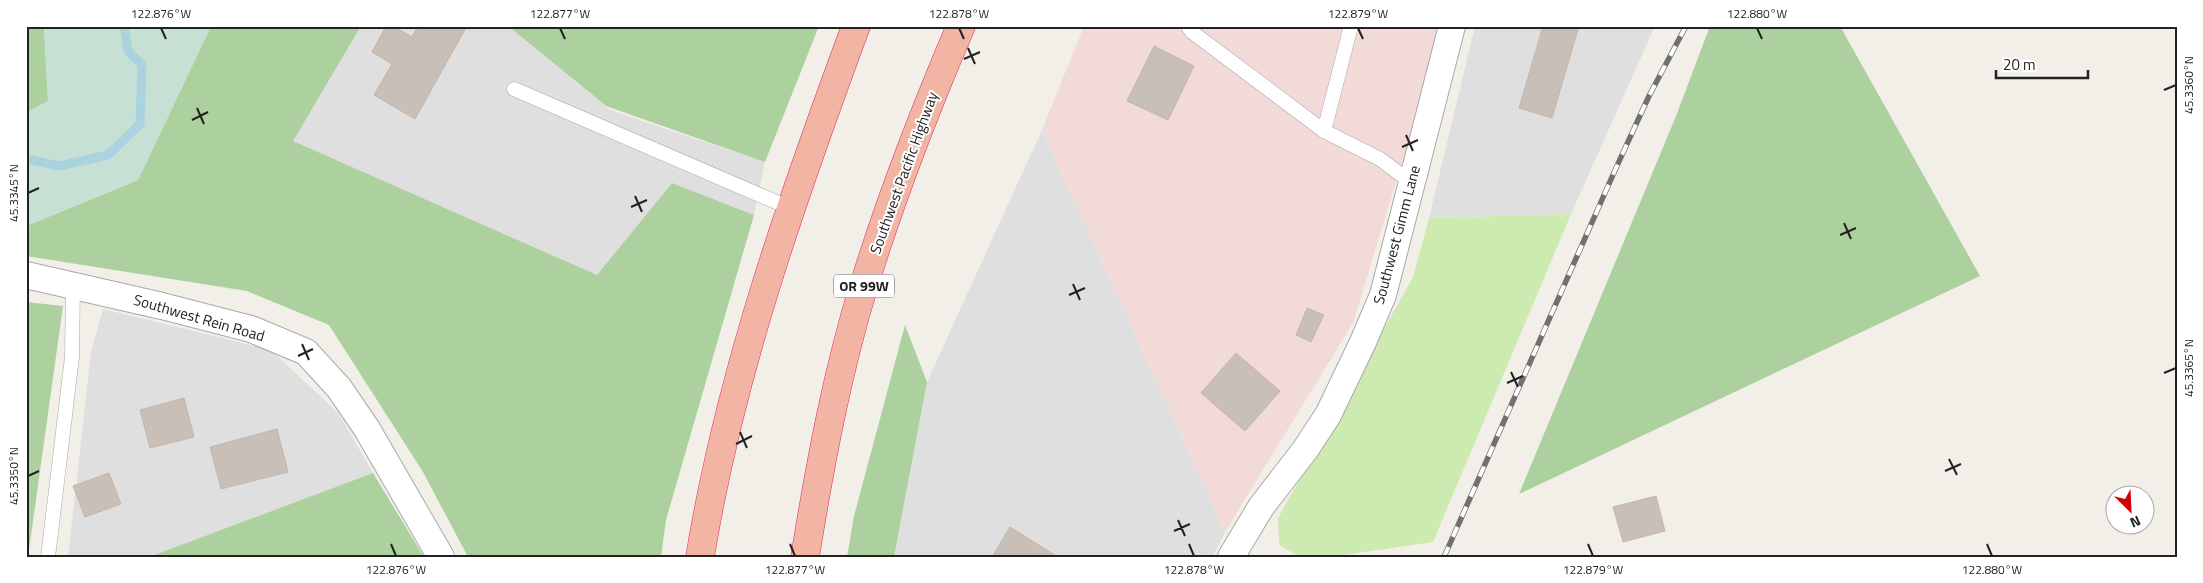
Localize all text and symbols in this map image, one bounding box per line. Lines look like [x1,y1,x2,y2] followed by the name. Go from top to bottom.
[131,4,191,23] text: 122.876°W
[530,4,590,23] text: 122.877°W
[929,4,989,23] text: 122.878°W
[1328,4,1388,23] text: 122.879°W
[1727,4,1787,23] text: 122.880°W
[1996,48,2088,80] scale bar
[2003,53,2036,76] text: 20 m
[2179,56,2198,114] text: 45.3360°N
[863,88,944,257] street label: Southwest Pacific Highway
[1367,163,1426,307] street label: Southwest Gimm Lane
[4,164,23,222] text: 45.3345°N
[834,274,894,298] road number: OR 99W
[131,288,267,347] street label: Southwest Rein Road
[2179,339,2198,397] text: 45.3365°N
[4,447,23,505] text: 45.3350°N
[2106,486,2156,536] north arrow
[2127,511,2144,534] text: N
[366,560,426,579] text: 122.876°W
[765,560,825,579] text: 122.877°W
[1164,560,1224,579] text: 122.878°W
[1563,560,1623,579] text: 122.879°W
[1962,560,2022,579] text: 122.880°W

